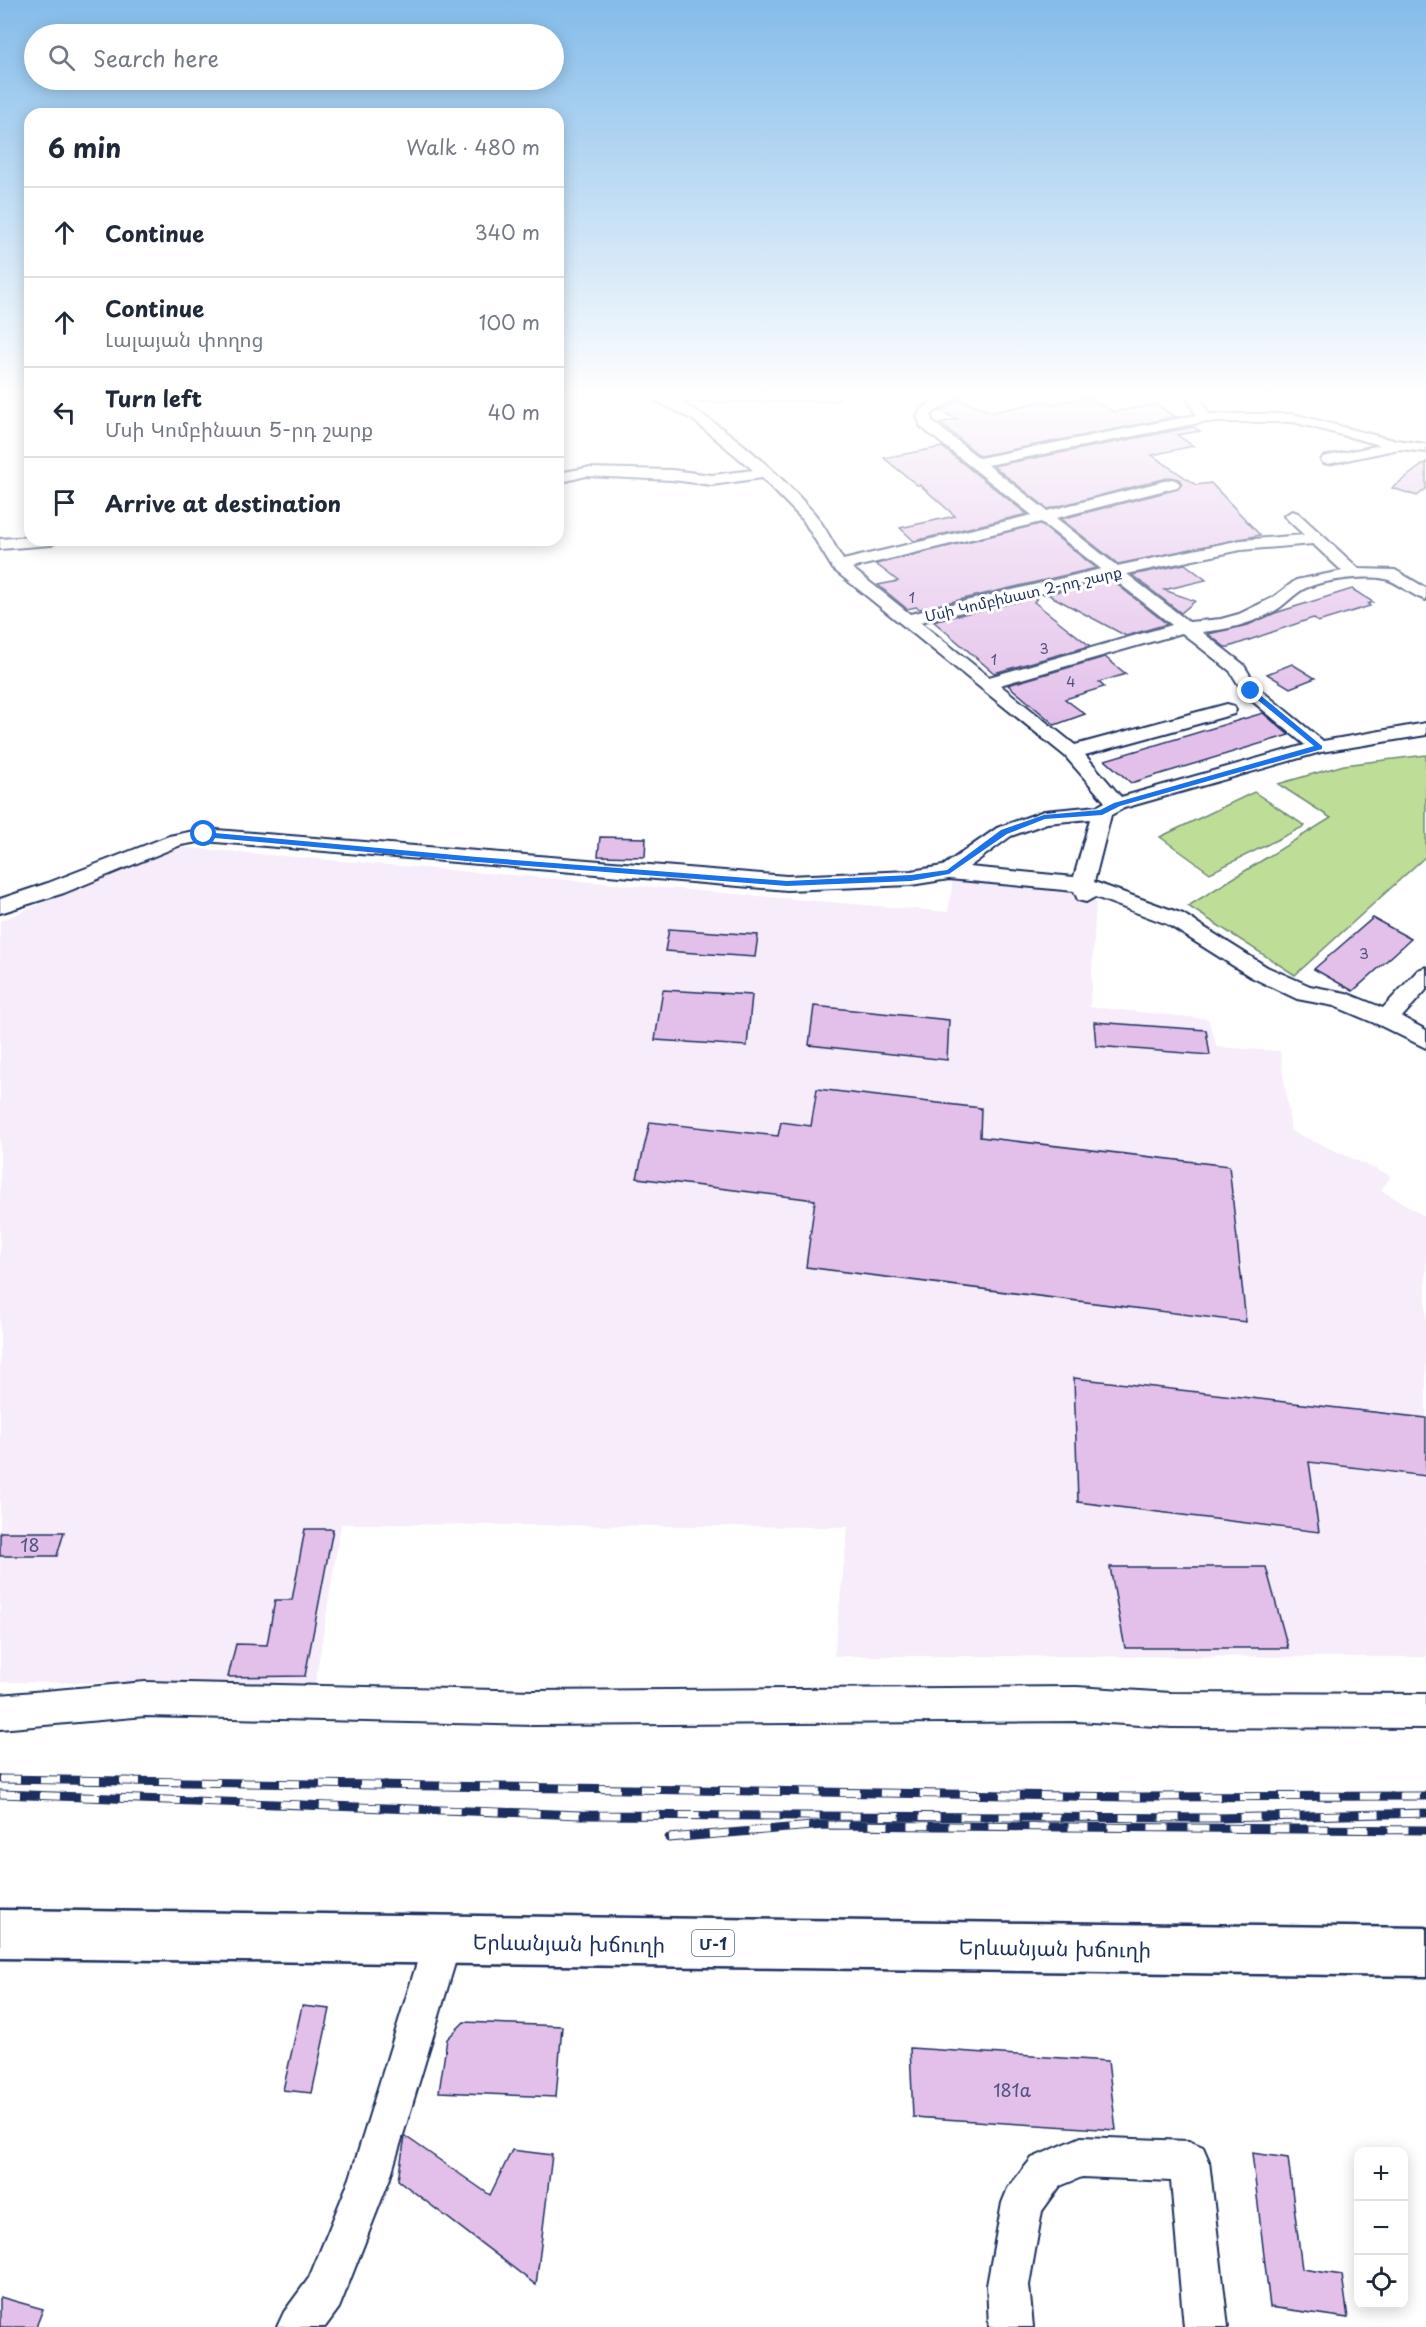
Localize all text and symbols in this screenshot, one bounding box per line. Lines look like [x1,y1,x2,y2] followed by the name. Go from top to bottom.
[24,24,564,90] search box
[45,41,78,74] icon: search
[93,41,219,74] text: Search here
[48,128,121,167] text: 6 min
[406,132,540,162] text: Walk · 480 m
[48,216,81,249] icon: ahead
[105,216,204,249] text: Continue
[475,217,540,247] text: 340 m
[105,291,204,324] text: Continue
[48,306,81,339] icon: ahead
[479,307,540,337] text: 100 m
[105,324,263,354] text: Լալայան փողոց
[105,381,202,414] text: Turn left
[48,396,81,429] icon: left
[488,397,540,427] text: 40 m
[105,414,373,444] text: Մսի Կոմբինատ 5-րդ շարք
[48,486,81,519] icon: arrive
[105,486,341,519] text: Arrive at destination
[922,559,1124,627] street label: Մսի Կոմբինատ 2-րդ շարք
[909,587,915,608] house number: 1
[1039,638,1049,659] house number: 3
[991,649,997,670] house number: 1
[1066,671,1076,692] house number: 4
[1237,677,1263,703] route end
[190,820,216,846] route start
[1359,941,1369,964] house number: 3
[20,1531,40,1558] house number: 18
[472,1924,666,1960] street label: Երևանյան խճուղի
[958,1929,1152,1965] street label: Երևանյան խճուղի
[692,1930,734,1956] road number: Մ-1
[993,2076,1032,2103] house number: 181a
[1354,2147,1408,2309] map controls
[1354,2147,1408,2201] button: +
[1354,2201,1408,2255] button: −
[1354,2255,1408,2309] button: locate

